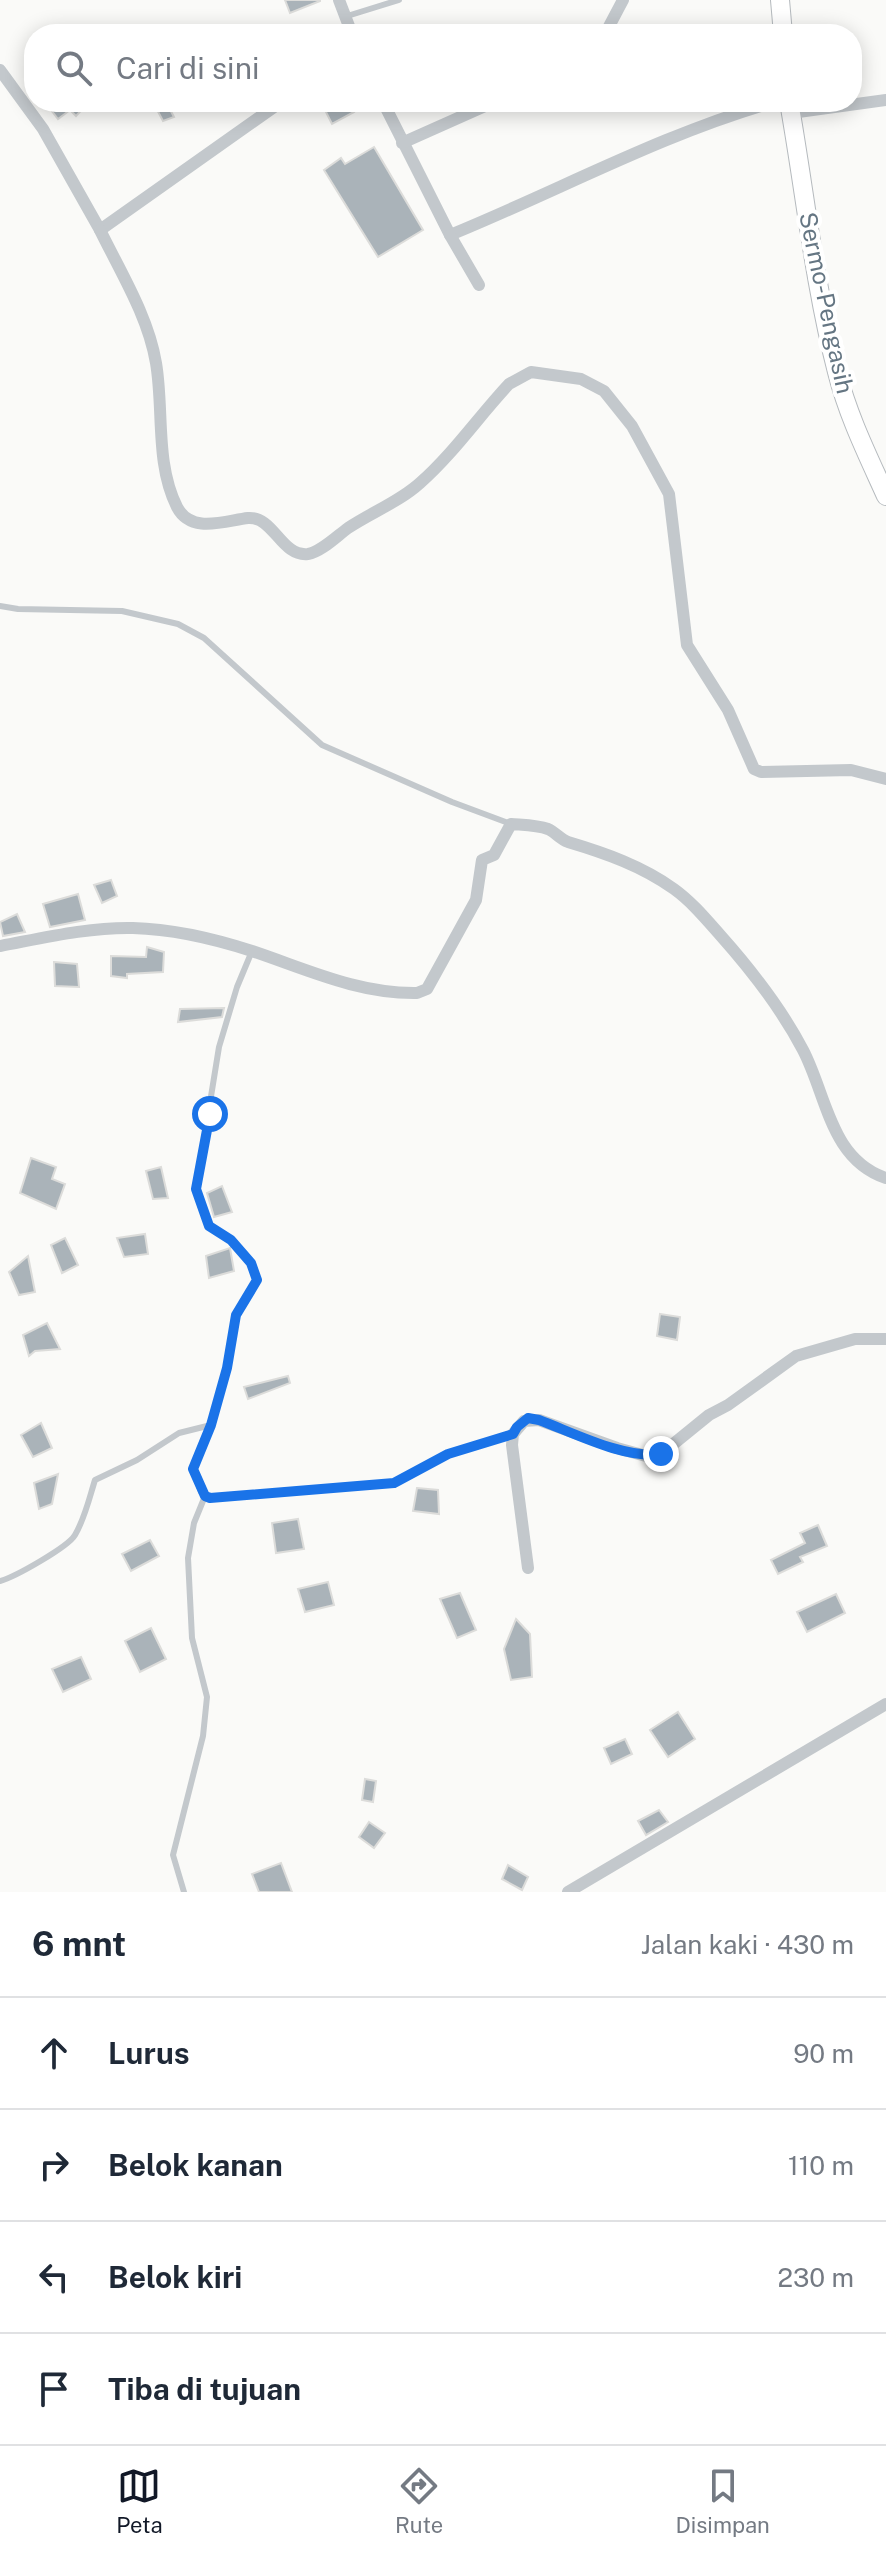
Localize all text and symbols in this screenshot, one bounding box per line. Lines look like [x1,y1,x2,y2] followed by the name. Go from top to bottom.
[24,24,862,112] search box
[52,46,96,90] icon: search
[116,50,259,86] text: Cari di sini
[794,209,860,396] street label: Sermo-Pengasih
[192,1096,228,1132] route start
[643,1436,679,1472] route end
[32,1924,126,1964] text: 6 mnt
[641,1929,854,1960] text: Jalan kaki · 430 m
[32,2031,76,2075] icon: ahead
[108,2035,190,2071] text: Lurus
[793,2038,854,2069] text: 90 m
[32,2143,76,2187] icon: right
[108,2147,283,2183] text: Belok kanan
[788,2150,854,2181] text: 110 m
[32,2255,76,2299] icon: left
[108,2259,242,2295] text: Belok kiri
[778,2262,854,2293] text: 230 m
[32,2367,76,2411] icon: arrive
[108,2371,301,2407] text: Tiba di tujuan
[116,2464,163,2538] tab: Peta
[395,2464,443,2538] tab: Rute
[676,2464,770,2538] tab: Disimpan

